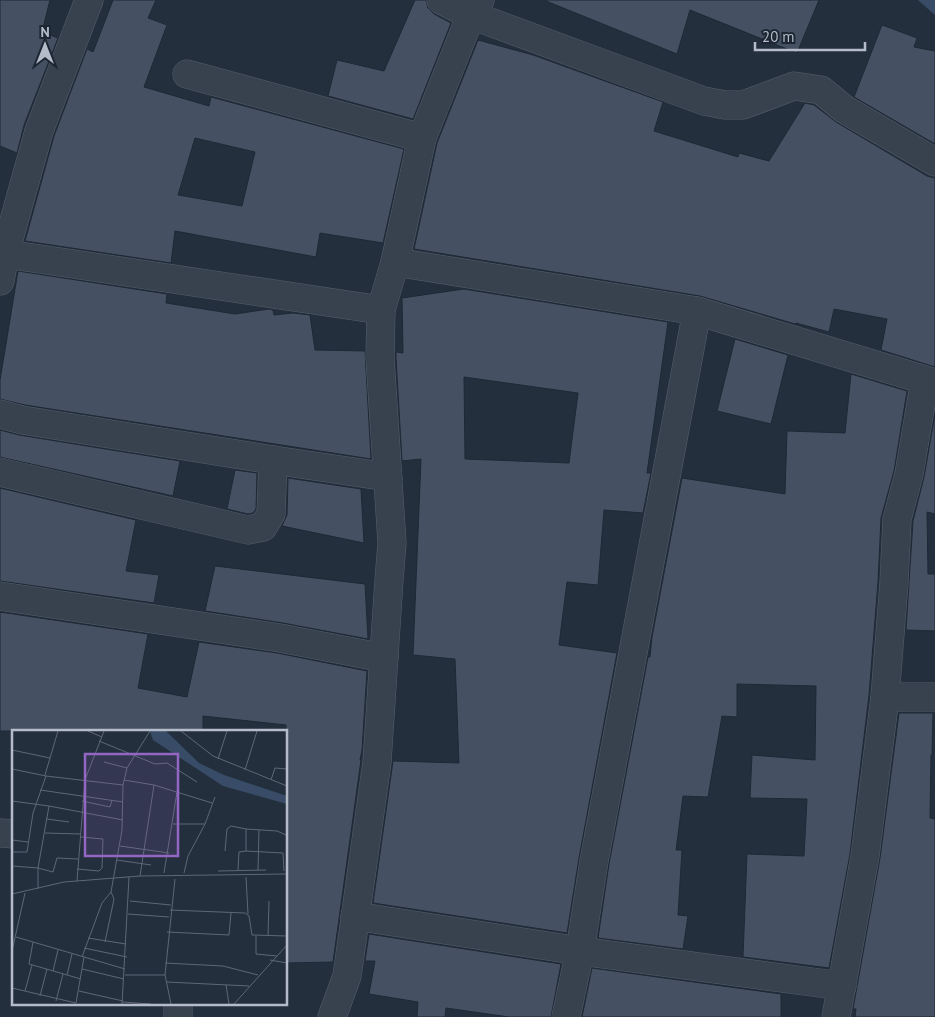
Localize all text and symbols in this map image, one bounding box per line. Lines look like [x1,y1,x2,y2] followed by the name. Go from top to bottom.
[20,20,70,70] north arrow
[755,20,865,52] scale bar
[40,23,50,41] text: N
[762,27,795,46] text: 20 m
[12,730,288,1004] inset map

